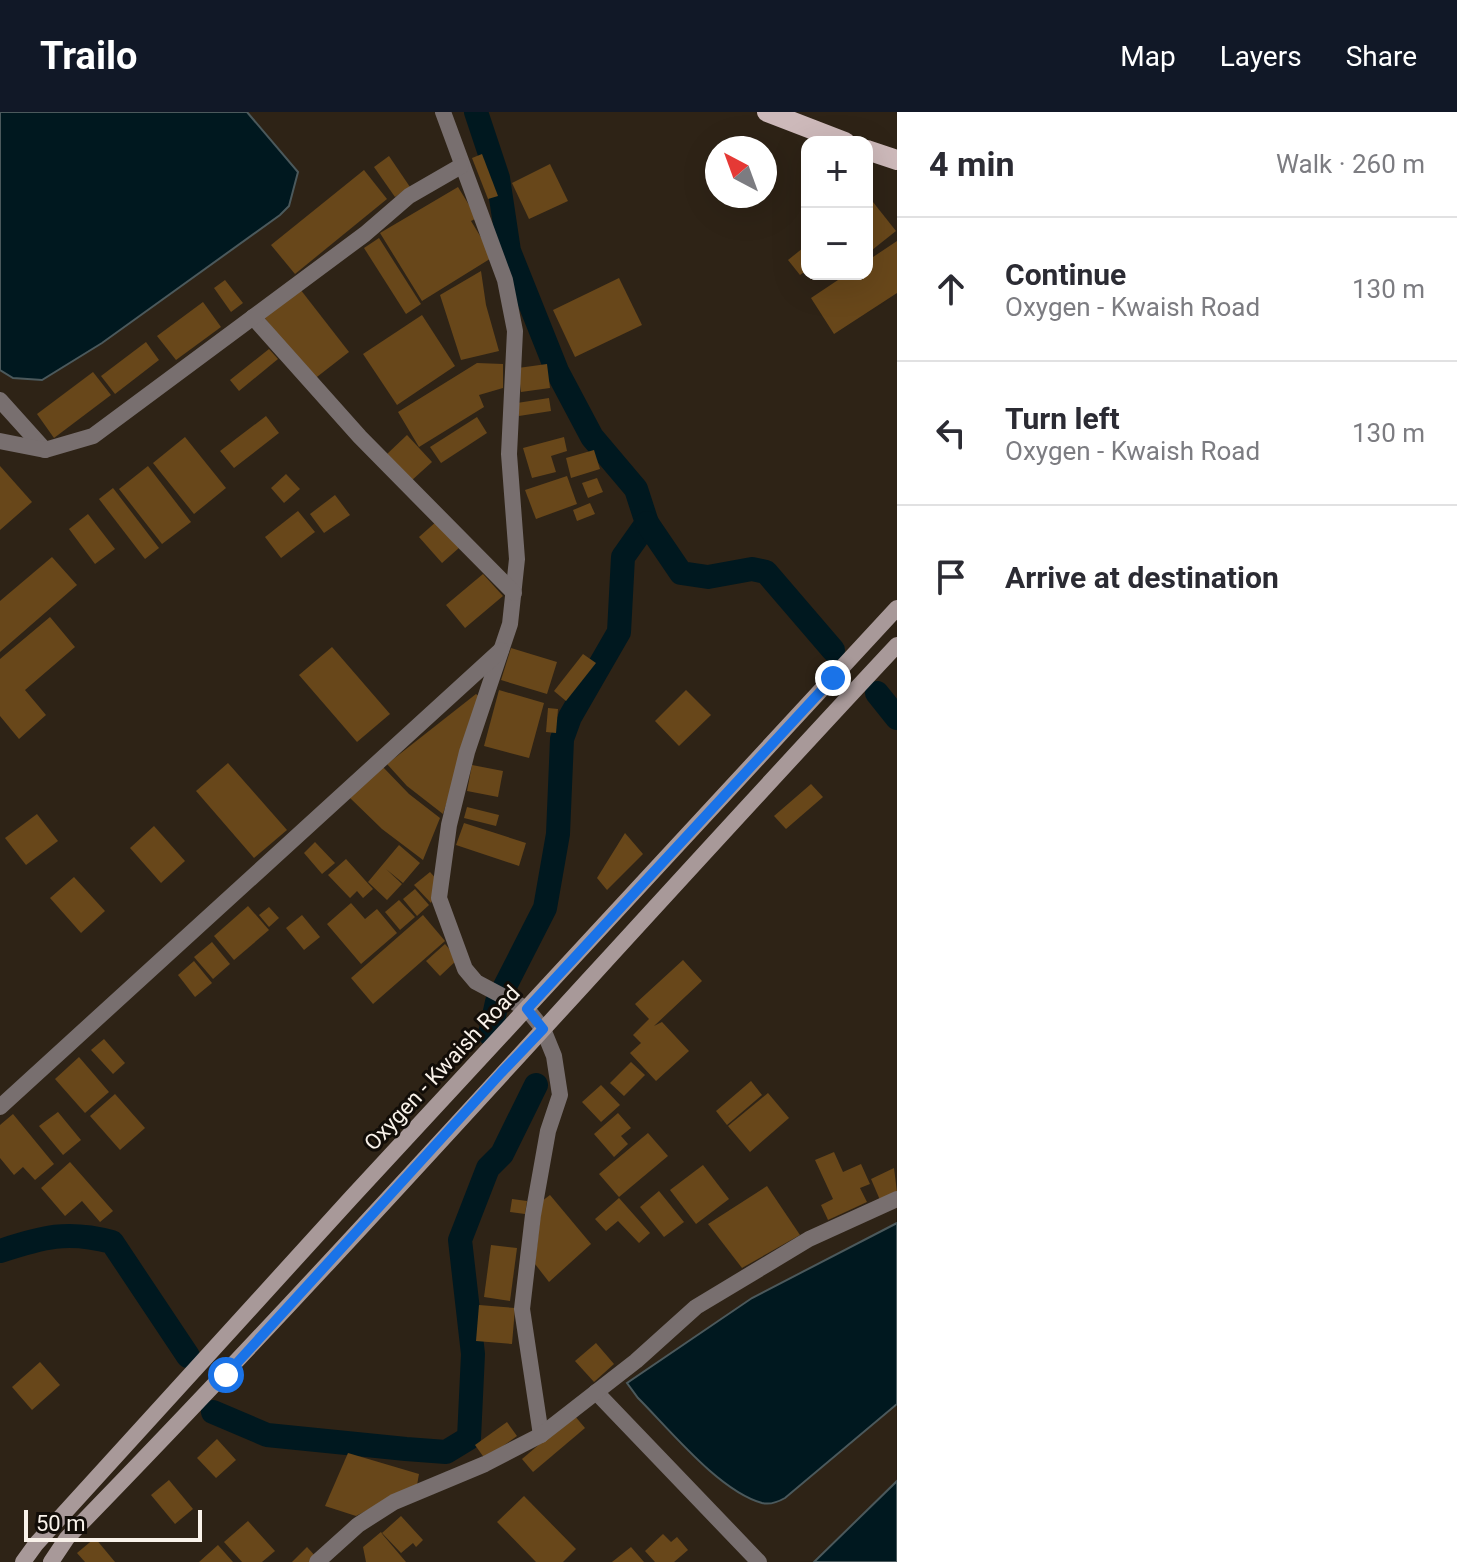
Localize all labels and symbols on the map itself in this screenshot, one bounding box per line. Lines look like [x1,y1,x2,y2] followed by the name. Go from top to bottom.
[705,136,777,208] north arrow
[815,660,851,696] route end
[359,981,525,1155] street label: Oxygen - Kwaish Road
[208,1357,244,1393] route start
[24,1506,202,1542] scale bar

